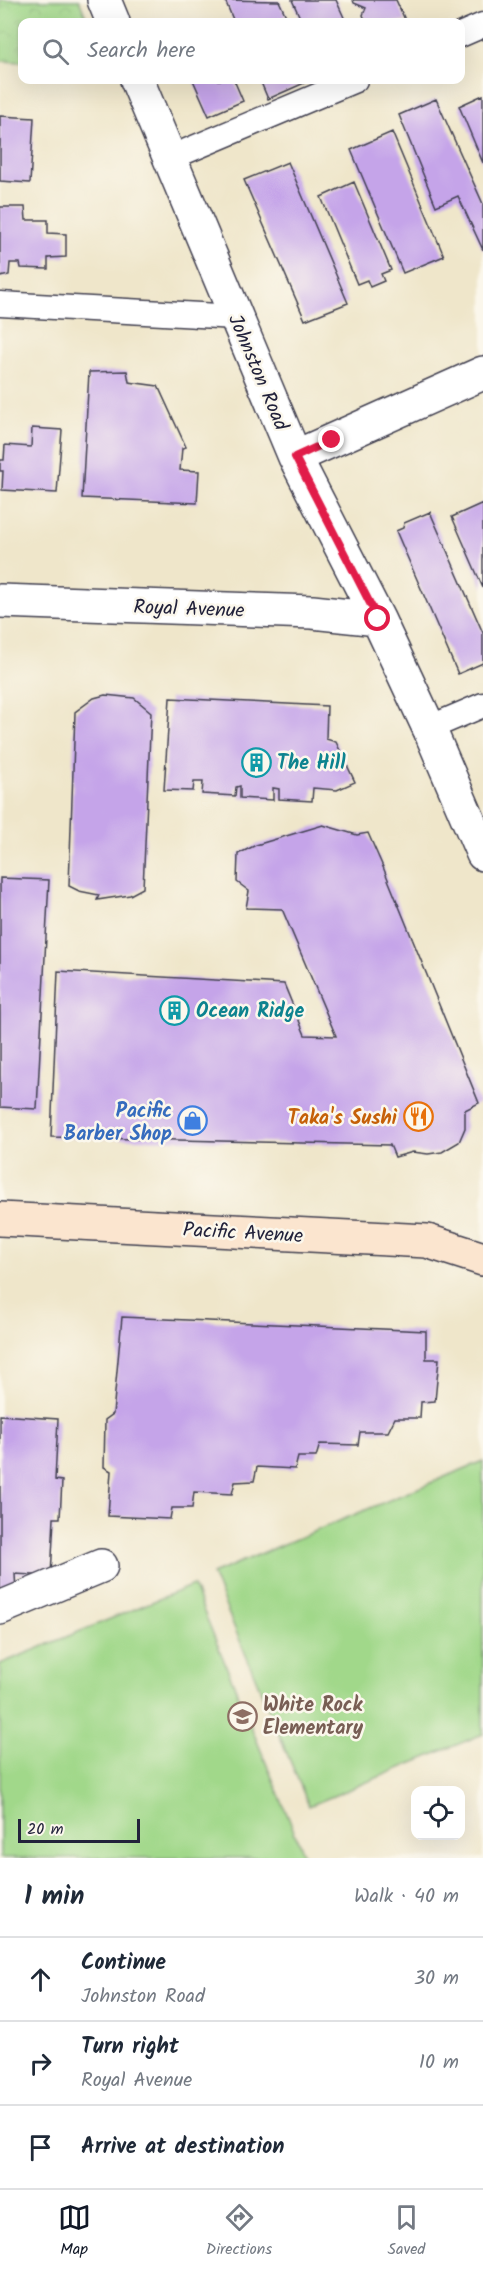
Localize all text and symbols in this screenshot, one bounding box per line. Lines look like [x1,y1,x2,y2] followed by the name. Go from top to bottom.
[18,18,465,84] search box
[87,34,195,69] text: Search here
[39,35,72,68] icon: search
[218,310,296,437] street label: Johnston Road
[318,426,344,452] route end
[133,592,245,628] street label: Royal Avenue
[364,605,390,631] route start
[240,746,272,778] building icon: The Hill
[277,748,346,780] place label: The Hill
[159,994,191,1026] building icon: Ocean Ridge
[196,996,305,1028] place label: Ocean Ridge
[64,1096,172,1151] place label: Pacific Barber Shop
[402,1101,434,1133] restaurant icon: Taka's Sushi
[288,1103,398,1135] place label: Taka's Sushi
[177,1105,209,1137] shop icon: Pacific Barber Shop
[182,1215,304,1253] street label: Pacific Avenue
[263,1690,364,1745] place label: White Rock Elementary
[226,1700,258,1732] school or university icon: White Rock Elementary
[411,1786,465,1840] map controls
[411,1786,465,1840] button: locate
[18,1816,140,1844] scale bar
[27,1817,63,1842] text: 20 m
[24,1876,84,1918] text: 1 min
[354,1881,459,1913] text: Walk · 40 m
[81,1946,166,1981] text: Continue
[24,1963,57,1996] icon: ahead
[414,1963,459,1995] text: 30 m
[81,1981,205,2013] text: Johnston Road
[81,2030,179,2065] text: Turn right
[24,2047,57,2080] icon: right
[419,2047,459,2079] text: 10 m
[81,2065,192,2097] text: Royal Avenue
[81,2130,284,2165] text: Arrive at destination
[24,2131,57,2164] icon: arrive
[58,2201,91,2262] tab: Map
[206,2201,272,2262] tab: Directions
[387,2201,425,2262] tab: Saved

